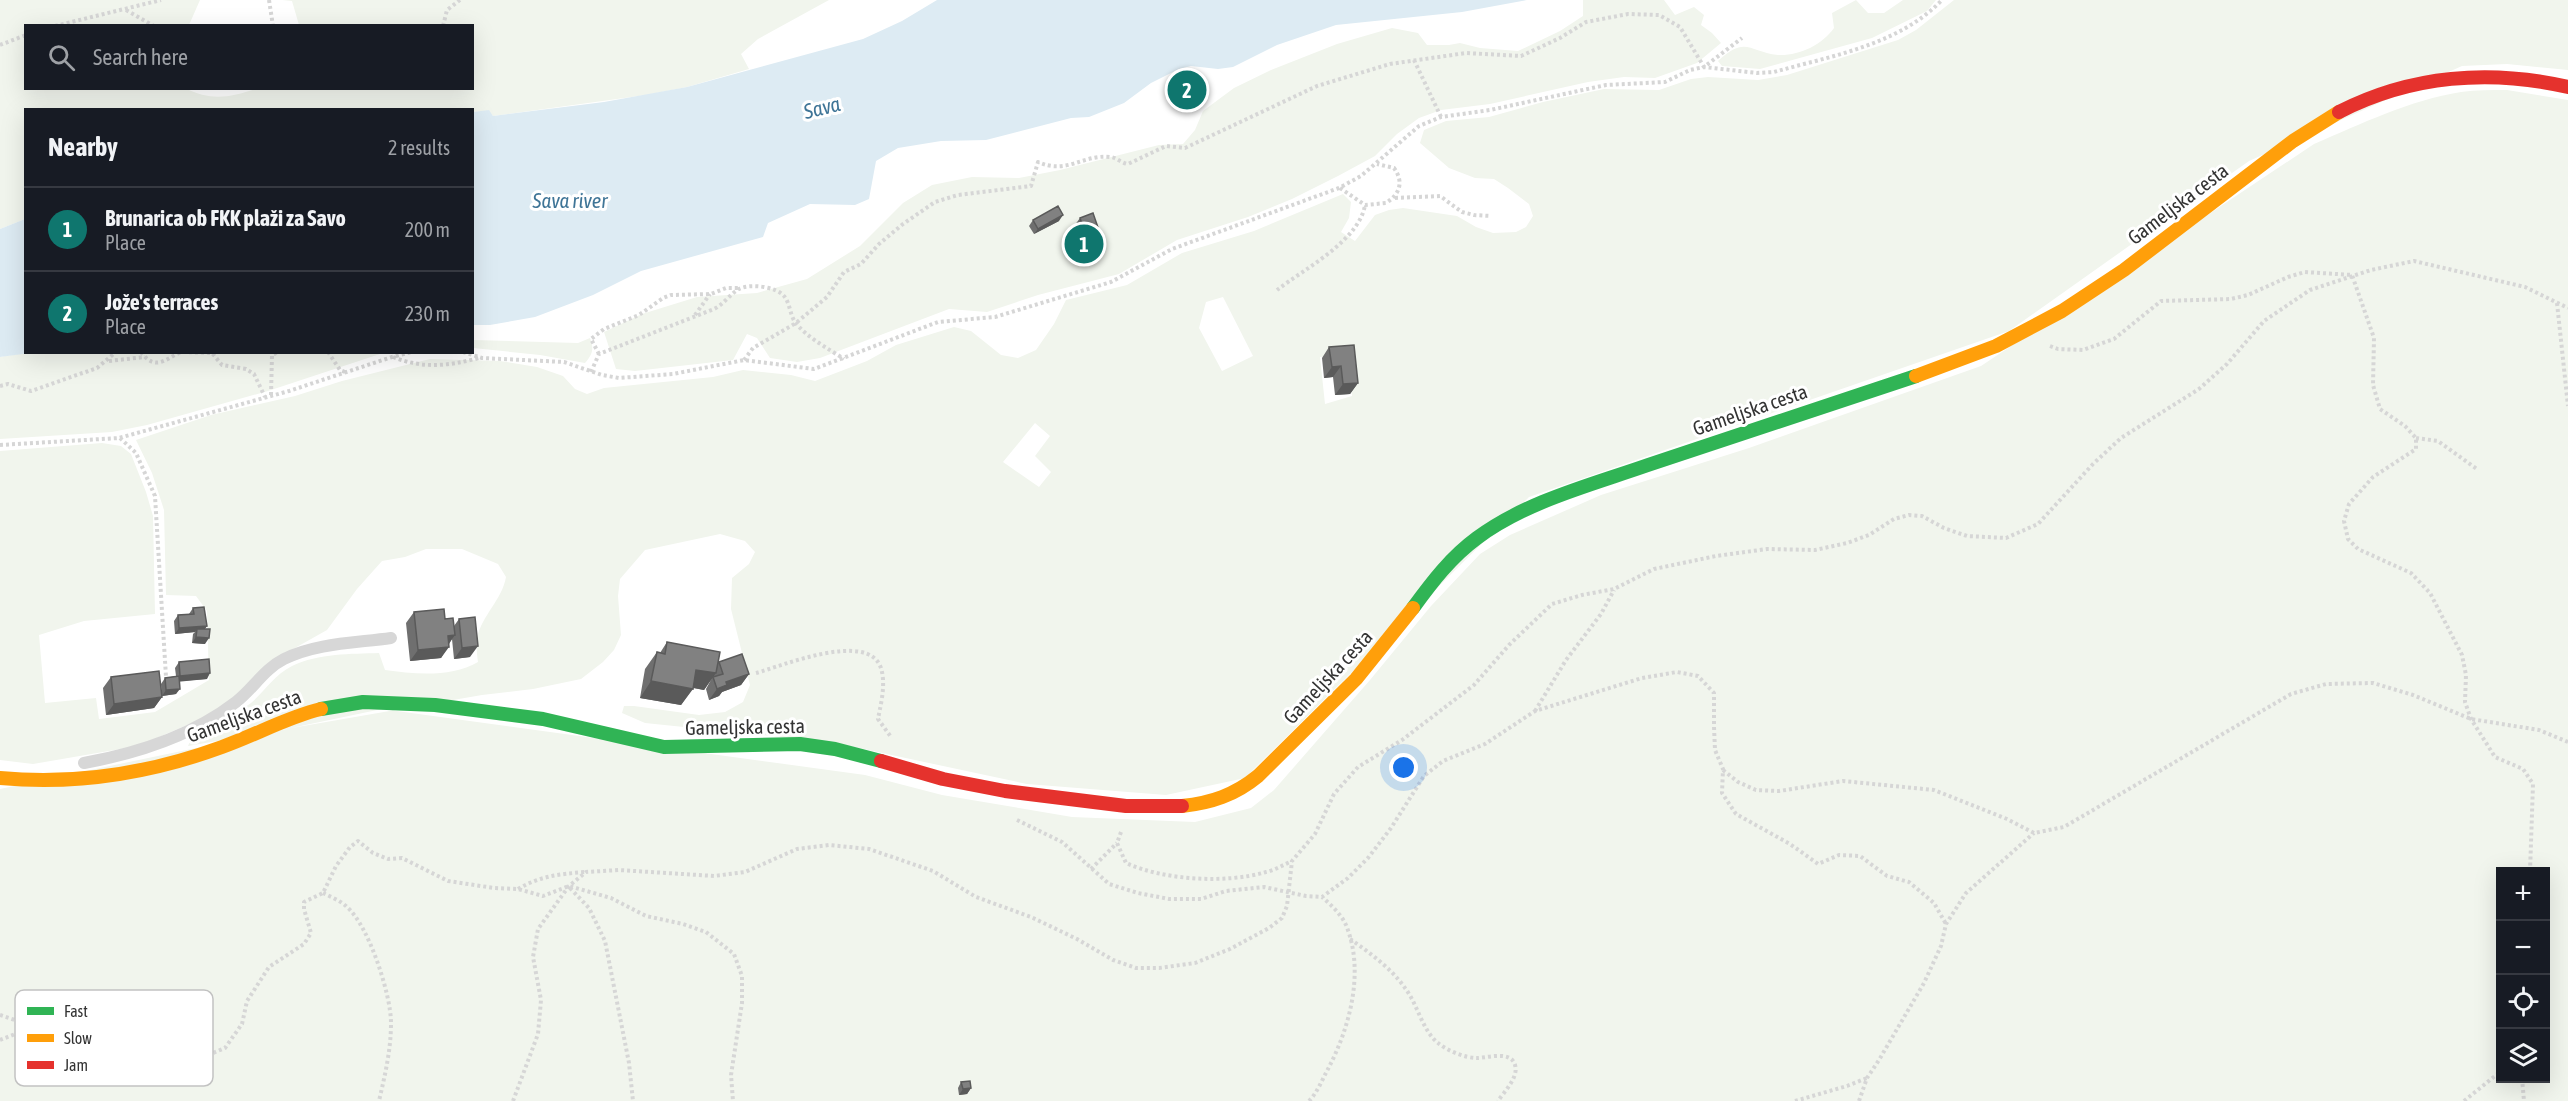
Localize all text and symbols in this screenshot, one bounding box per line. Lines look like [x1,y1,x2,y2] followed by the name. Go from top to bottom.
[24,24,474,90] search box
[45,41,78,74] icon: search
[93,44,188,70] text: Search here
[1168,68,1206,112] pin: 2
[800,91,843,123] water label: Sava
[48,132,118,162] text: Nearby
[388,136,450,159] text: 2 results
[2123,158,2232,249] street label: Gameljska cesta
[532,188,608,212] water label: Sava river
[105,205,346,231] text: Brunarica ob FKK plaži za Savo
[63,218,72,241] text: 1
[405,218,450,241] text: 200 m
[1064,222,1104,266] pin: 1
[105,231,146,254] text: Place
[105,289,218,315] text: Jože's terraces
[63,302,72,325] text: 2
[405,302,450,325] text: 230 m
[105,315,146,338] text: Place
[1689,379,1810,440] street label: Gameljska cesta
[1278,625,1377,728] street label: Gameljska cesta
[184,684,304,747] street label: Gameljska cesta
[685,714,805,739] street label: Gameljska cesta
[1389,753,1418,782] your location
[2496,867,2550,1083] map controls
[2496,867,2550,921] button: +
[2496,921,2550,975] button: −
[2496,975,2550,1029] button: locate
[15,990,213,1086] legend
[64,1002,88,1020] text: Fast
[64,1029,92,1047] text: Slow
[2496,1029,2550,1083] button: layers
[64,1056,88,1074] text: Jam

